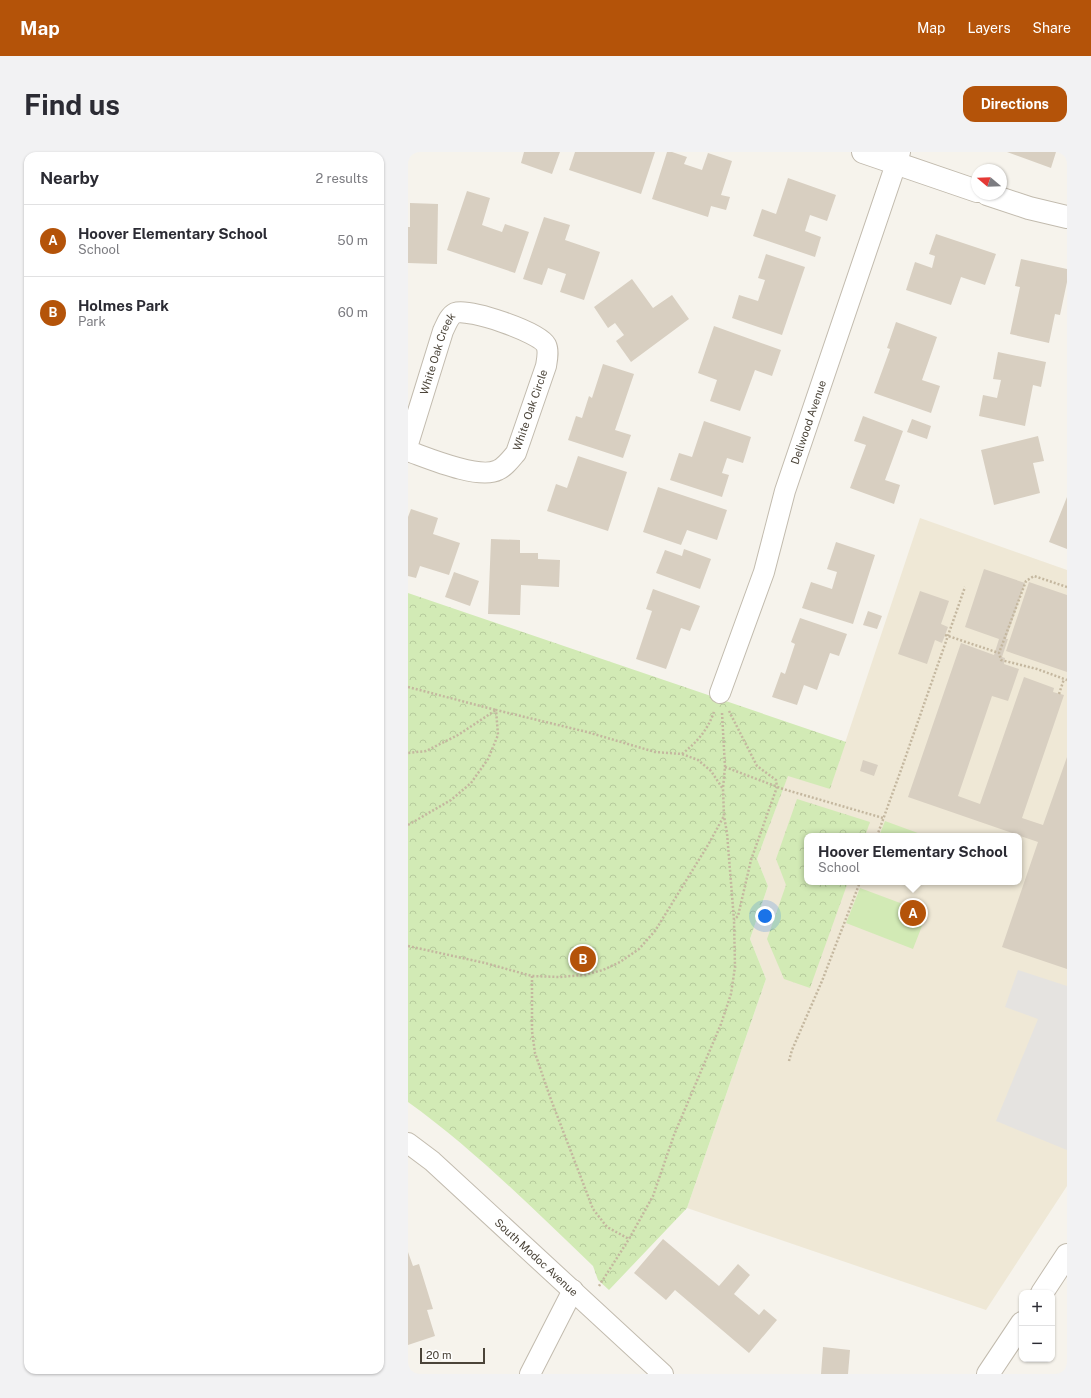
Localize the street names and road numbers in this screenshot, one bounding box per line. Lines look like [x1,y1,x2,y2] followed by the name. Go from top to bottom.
[418,310,457,396] street label: White Oak Creek
[510,368,550,452] street label: White Oak Circle
[788,379,828,466] street label: Dellwood Avenue
[492,1216,580,1298] street label: South Modoc Avenue

